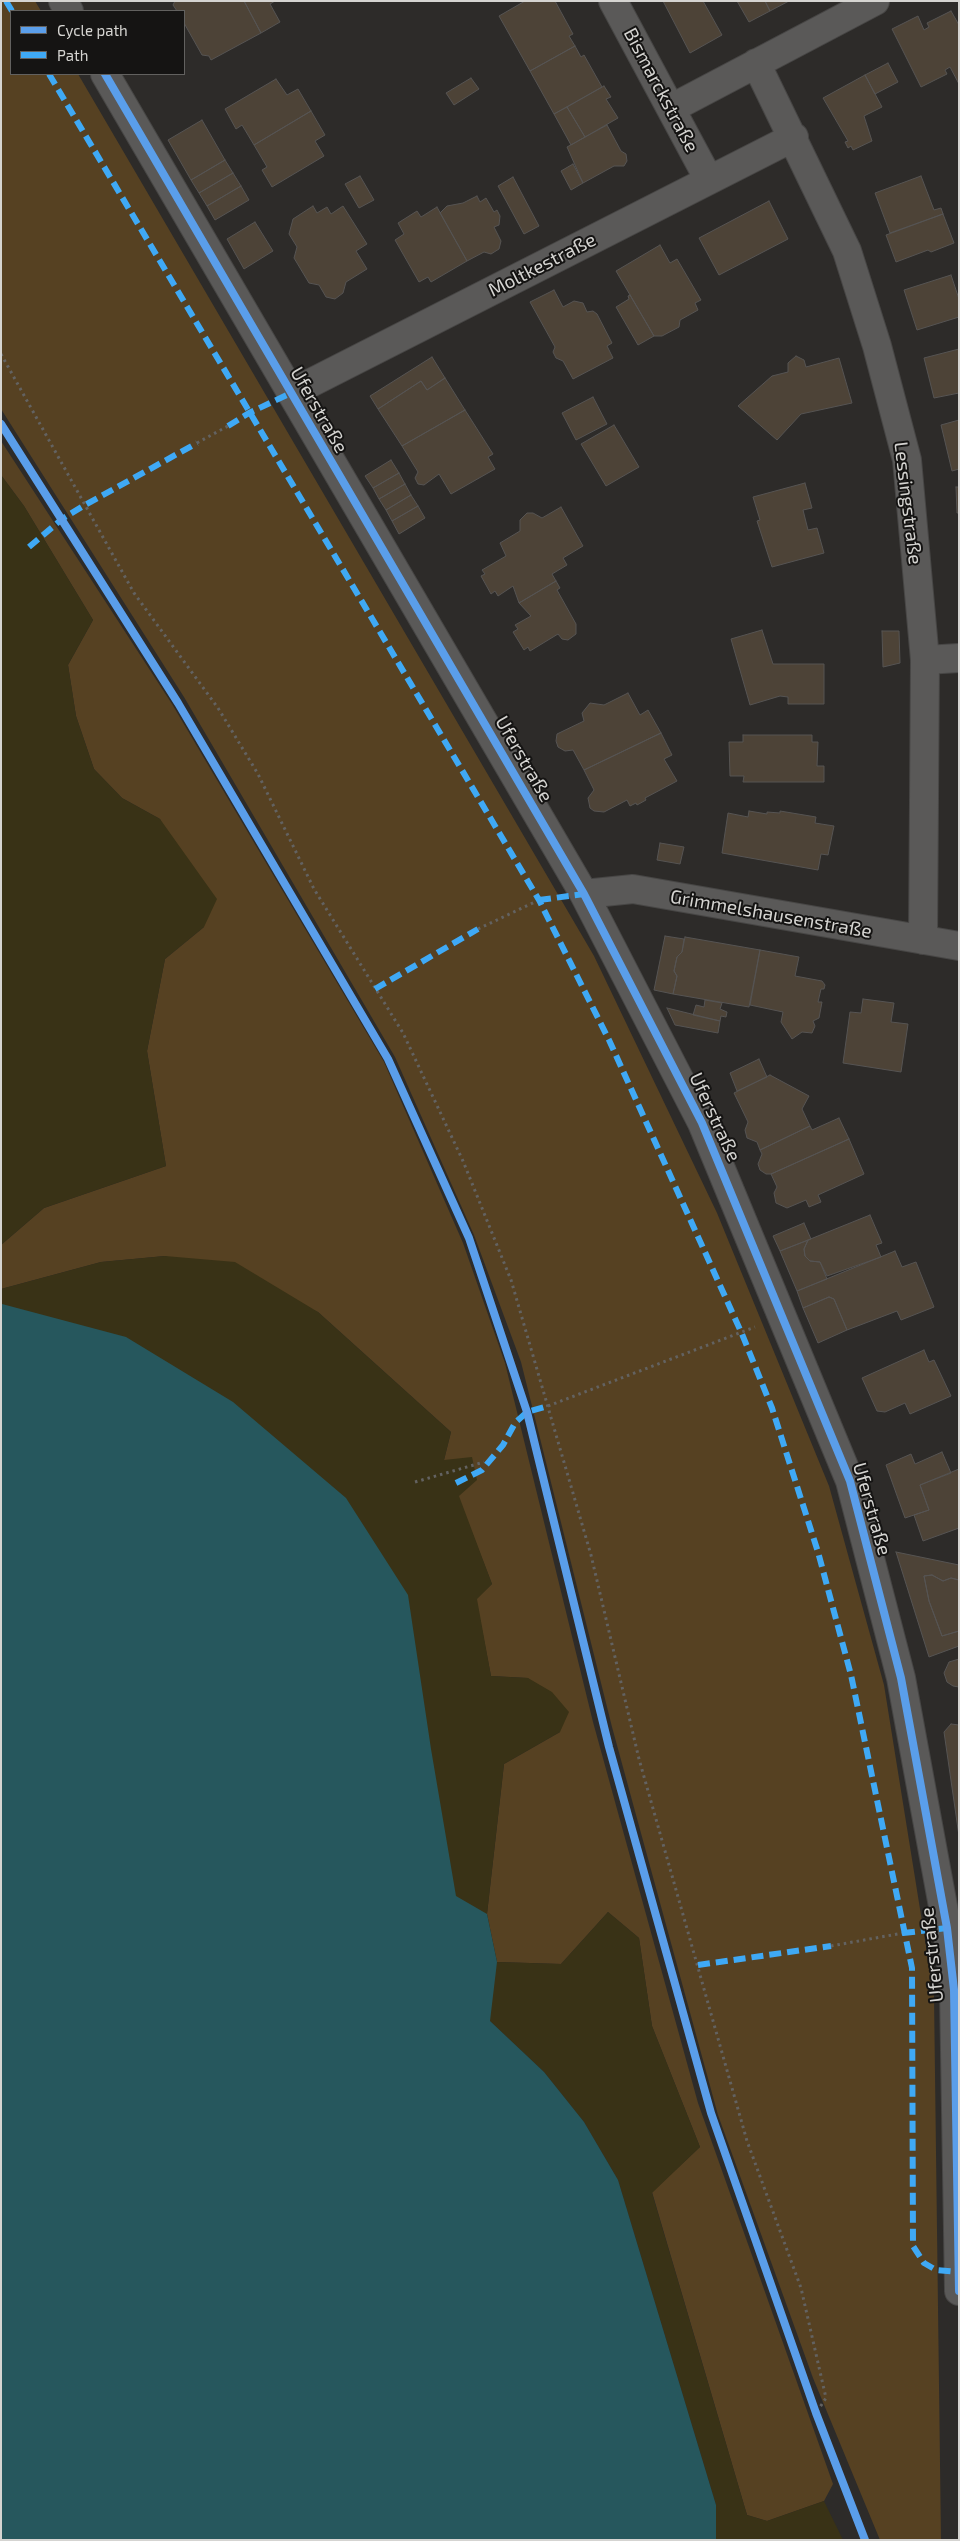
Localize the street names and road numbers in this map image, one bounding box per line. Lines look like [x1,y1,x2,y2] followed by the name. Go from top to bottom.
[619,24,703,156] street label: Bismarckstraße
[484,228,600,302] street label: Moltkestraße
[285,363,353,457] street label: Uferstraße
[889,440,927,566] street label: Lessingstraße
[490,712,558,806] street label: Uferstraße
[668,885,874,943] street label: Grimmelshausenstraße
[684,1069,746,1165] street label: Uferstraße
[848,1460,896,1558] street label: Uferstraße
[916,1906,948,2004] street label: Uferstraße

